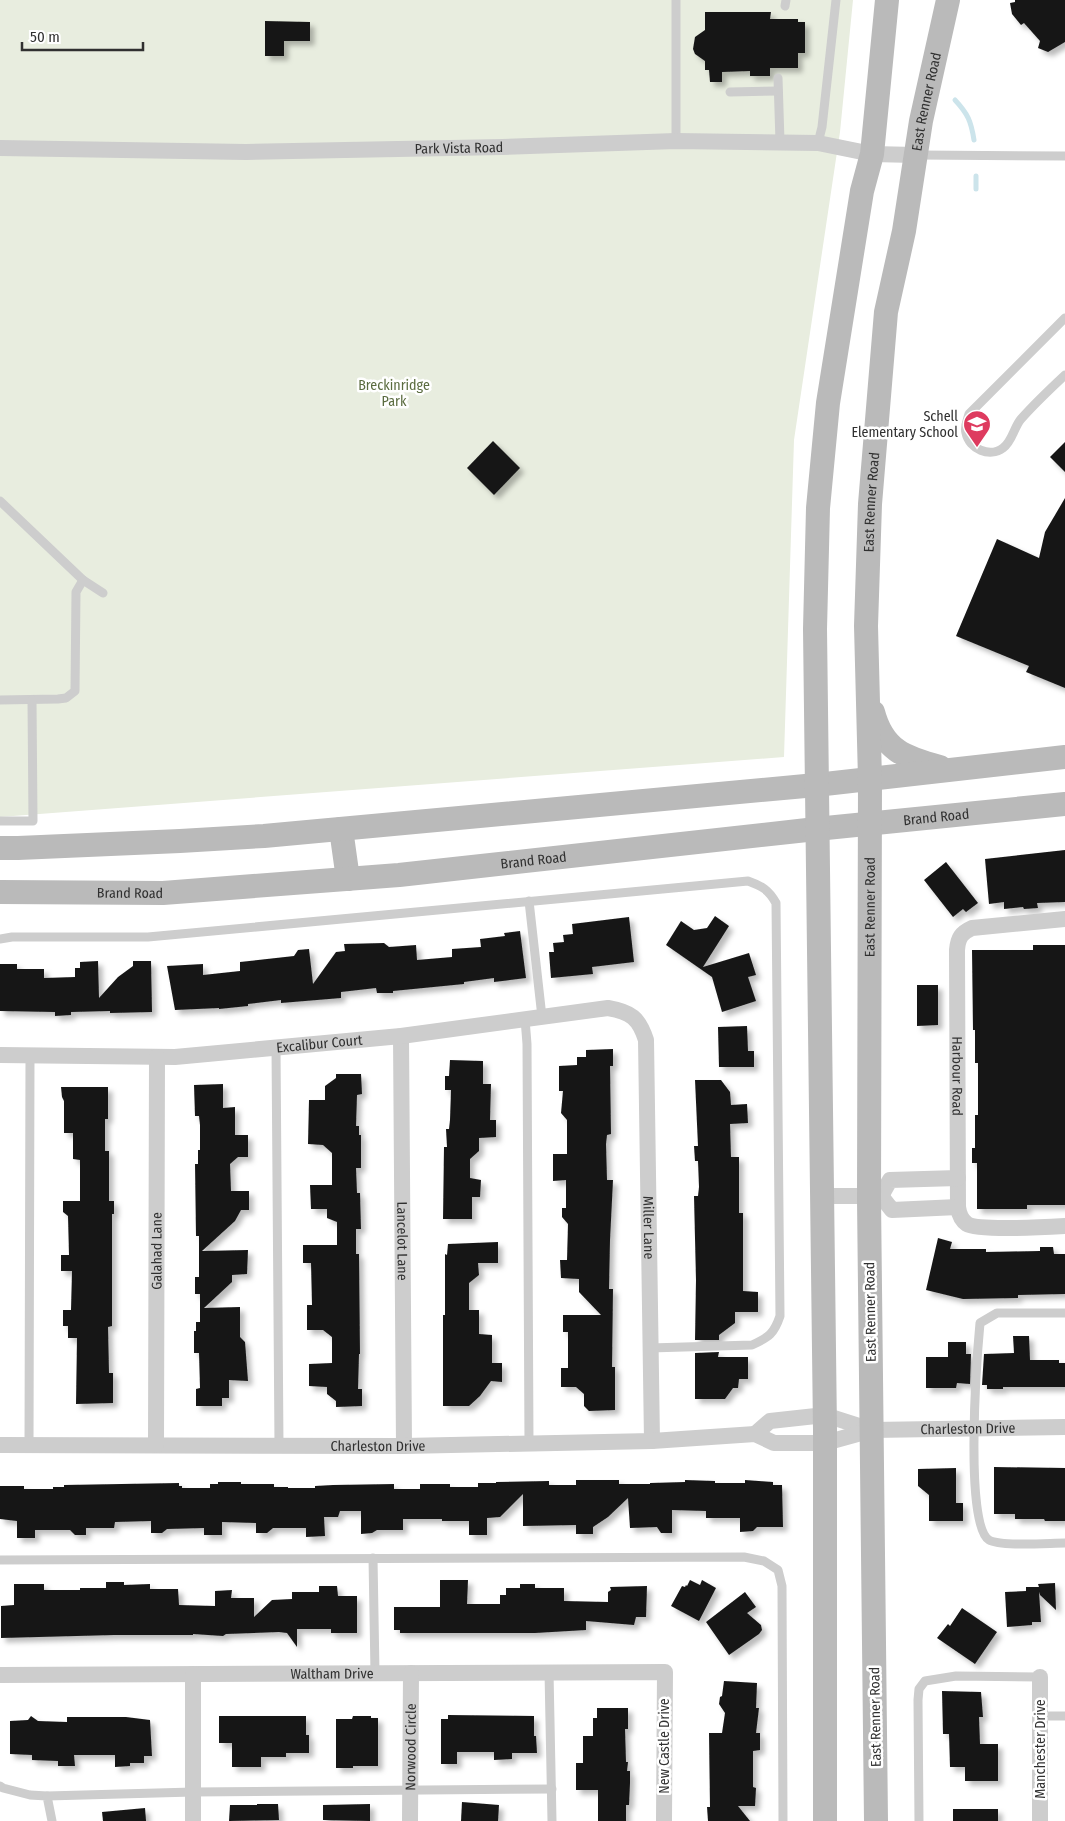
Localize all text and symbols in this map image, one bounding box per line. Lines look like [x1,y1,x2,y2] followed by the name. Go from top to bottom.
[22,20,144,52] scale bar
[30,28,60,46] text: 50 m
[908,51,945,152] street label: East Renner Road
[414,139,503,158] street label: Park Vista Road
[358,377,430,410] park label: Breckinridge Park
[851,408,958,441] place label: Schell Elementary School
[962,409,992,448] school or university icon: Schell Elementary School
[860,452,883,553] street label: East Renner Road
[902,806,970,829] street label: Brand Road
[500,849,567,873] street label: Brand Road
[862,857,879,957] street label: East Renner Road
[97,885,163,902] street label: Brand Road
[276,1032,364,1057] street label: Excalibur Court
[948,1036,966,1116] street label: Harbour Road
[639,1196,657,1259] street label: Miller Lane
[393,1201,411,1281] street label: Lancelot Lane
[148,1212,166,1290] street label: Galahad Lane
[861,1262,880,1362] street label: East Renner Road
[920,1420,1016,1438] street label: Charleston Drive
[331,1438,426,1455] street label: Charleston Drive
[290,1665,374,1683] street label: Waltham Drive
[866,1667,885,1767] street label: East Renner Road
[656,1698,673,1794] street label: New Castle Drive
[1032,1699,1049,1799] street label: Manchester Drive
[402,1703,420,1791] street label: Norwood Circle

